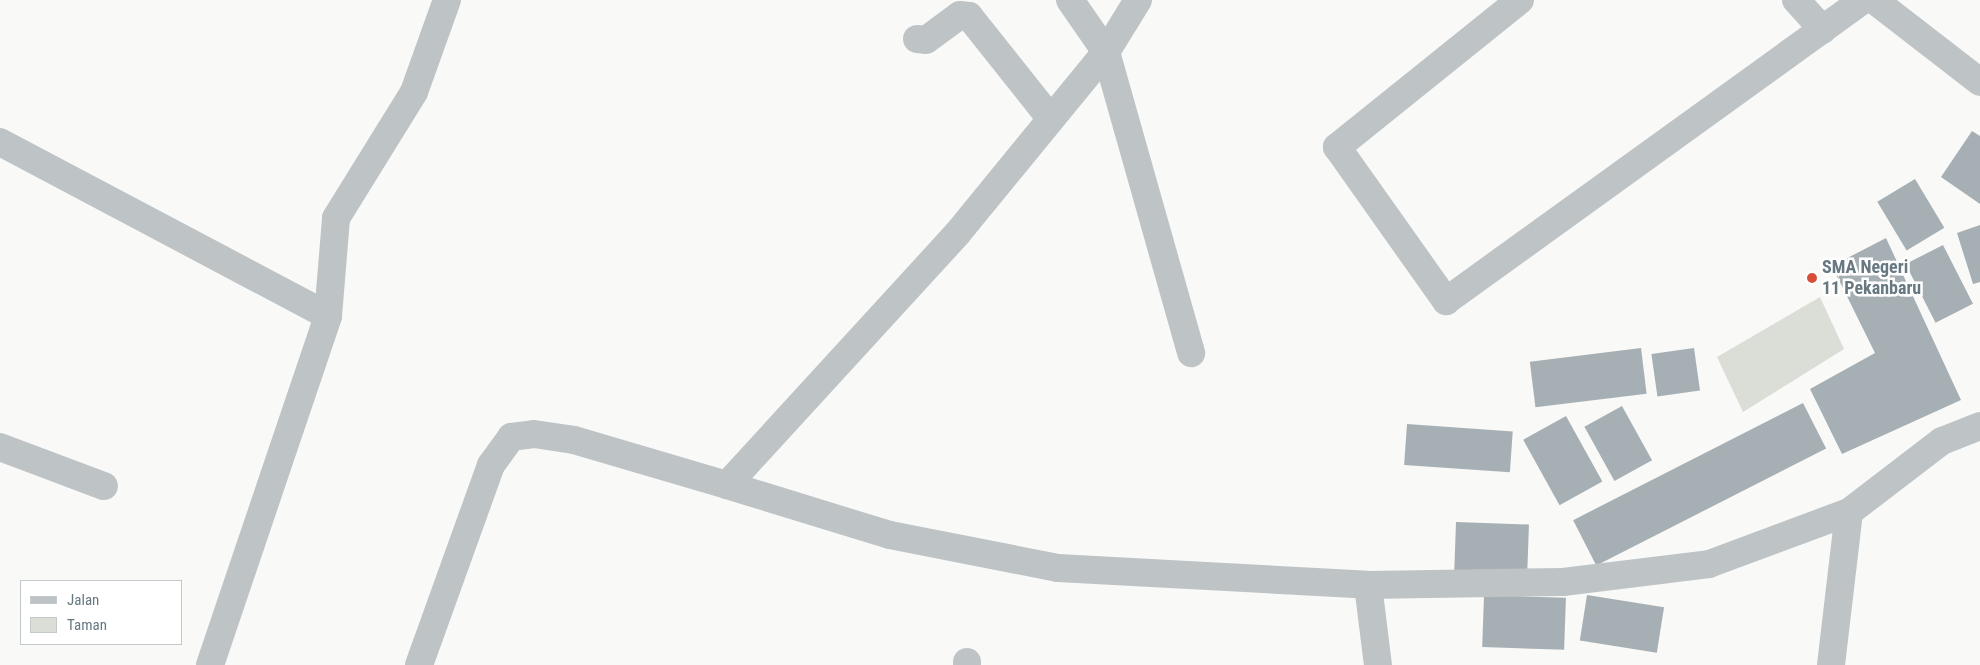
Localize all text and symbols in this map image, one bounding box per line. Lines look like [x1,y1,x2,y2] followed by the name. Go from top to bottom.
[1822,257,1921,300] place label: SMA Negeri 11 Pekanbaru
[1806,272,1818,284] marker: SMA Negeri 11 Pekanbaru
[20,580,182,645] legend
[67,591,99,609] text: Jalan
[67,616,107,634] text: Taman

